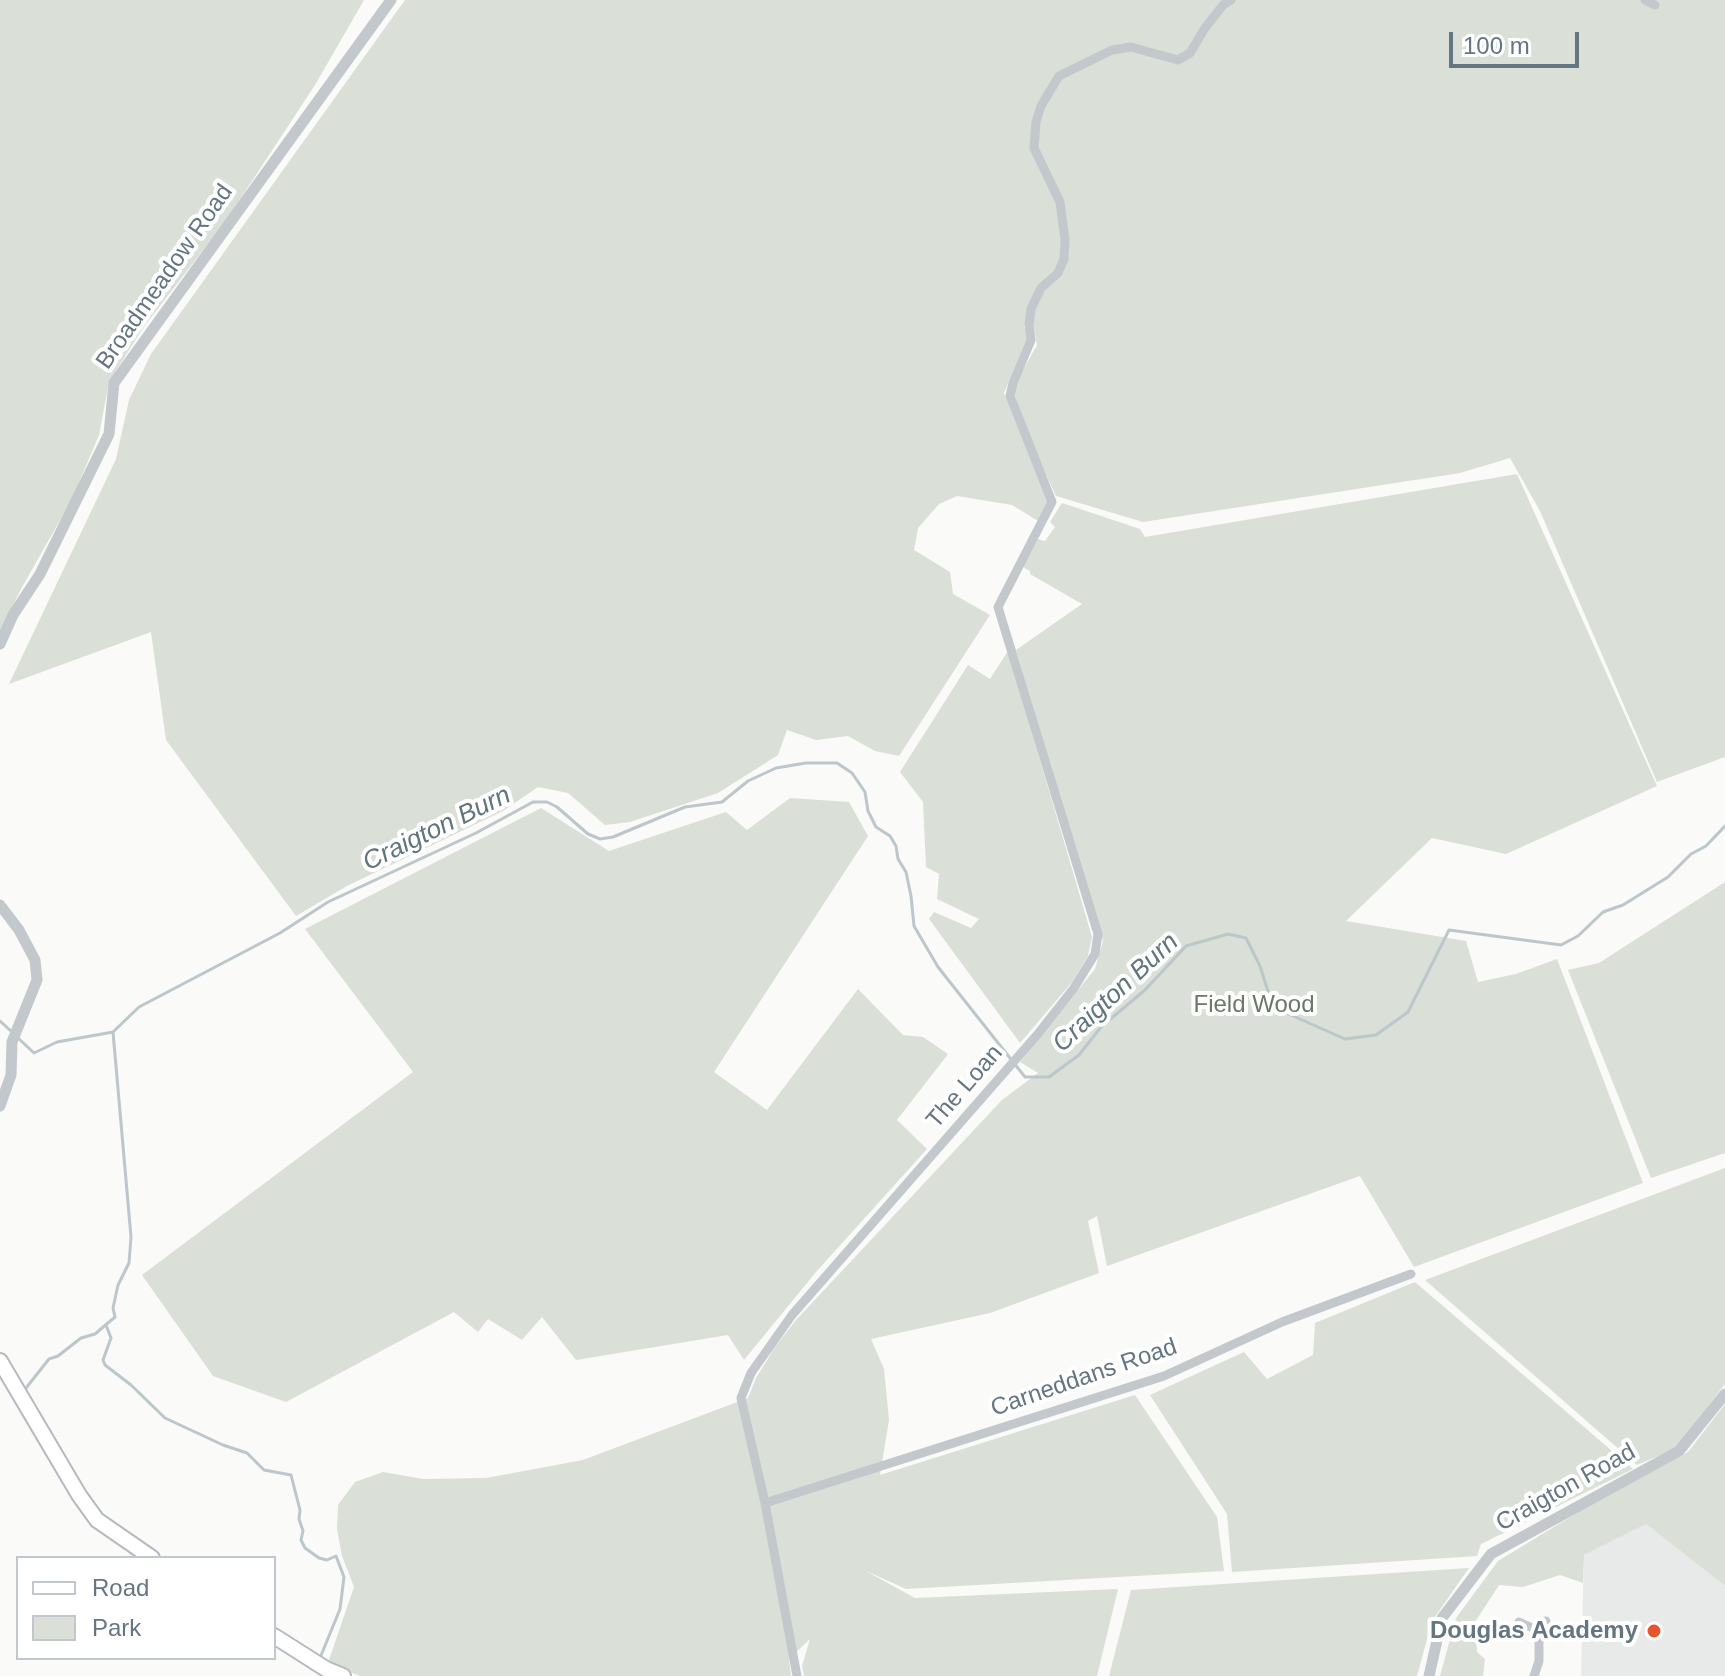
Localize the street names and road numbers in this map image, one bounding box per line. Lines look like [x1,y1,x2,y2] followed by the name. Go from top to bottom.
[90,179,240,375] street label: Broadmeadow Road
[921,1039,1009,1135] street label: The Loan
[987,1333,1181,1423] street label: Carneddans Road
[1491,1438,1641,1538] street label: Craigton Road

